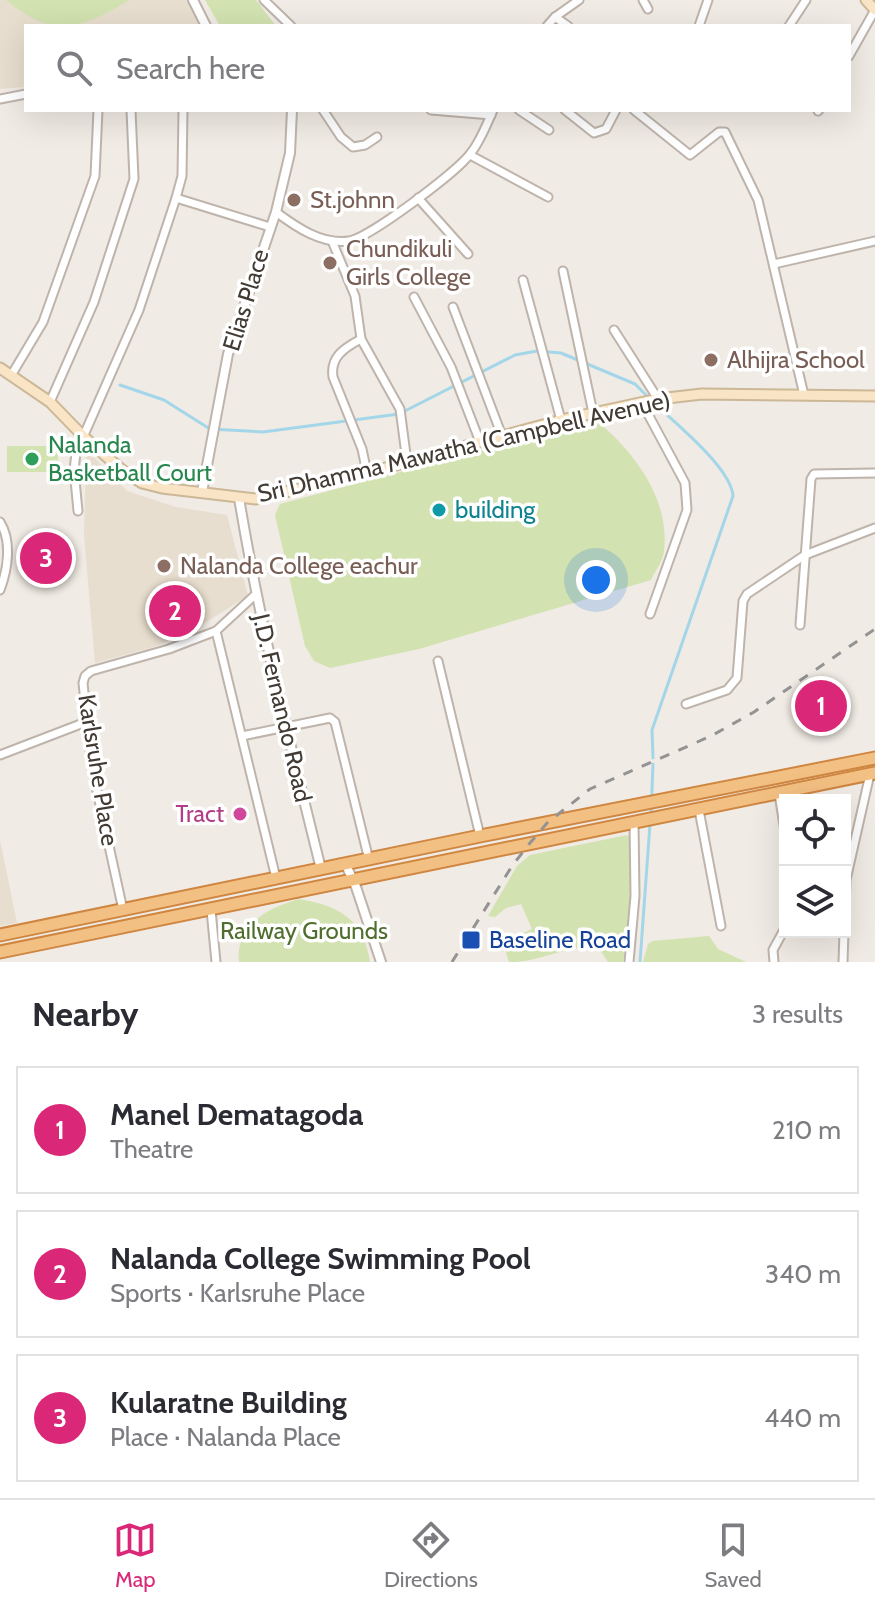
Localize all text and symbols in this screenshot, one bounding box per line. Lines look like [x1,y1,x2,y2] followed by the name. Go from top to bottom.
[24,24,851,112] search box
[52,46,96,90] icon: search
[116,50,265,87] text: Search here
[310,185,395,214] place label: St.johnn
[285,191,303,209] marker: St.johnn
[346,234,471,291] place label: Chundikuli Girls College
[216,246,275,354] street label: Elias Place
[321,254,339,272] marker: Chundikuli Girls College
[727,345,865,374] place label: Alhijra School
[702,351,720,369] marker: Alhijra School
[255,385,673,508] street label: Sri Dhamma Mawatha (Campbell Avenue)
[48,430,212,487] place label: Nalanda Basketball Court
[23,450,41,468] marker: Nalanda Basketball Court
[455,495,536,524] place label: building
[430,501,448,519] marker: building
[20,528,72,588] pin: 3
[180,551,418,580] place label: Nalanda College eachur
[155,557,173,575] marker: Nalanda College eachur
[576,560,616,600] your location
[149,581,201,641] pin: 2
[247,610,318,805] street label: J.D. Fernando Road
[795,676,847,736] pin: 1
[72,692,125,848] street label: Karlsruhe Place
[779,794,851,938] map controls
[779,794,851,866] button: locate
[175,799,224,828] place label: Tract
[231,805,249,823] marker: Tract
[779,866,851,938] button: layers
[220,916,388,945] park label: Railway Grounds
[489,925,631,954] place label: Baseline Road
[460,929,482,951] marker: Baseline Road
[32,993,139,1035] text: Nearby
[752,998,843,1030] text: 3 results
[110,1096,363,1133] text: Manel Dematagoda
[55,1114,65,1146] text: 1
[772,1114,841,1146] text: 210 m
[110,1133,193,1165] text: Theatre
[110,1240,531,1277] text: Nalanda College Swimming Pool
[53,1258,67,1290] text: 2
[765,1258,841,1290] text: 340 m
[110,1277,365,1309] text: Sports · Karlsruhe Place
[110,1384,347,1421] text: Kularatne Building
[53,1402,67,1434] text: 3
[764,1402,841,1434] text: 440 m
[110,1421,341,1453] text: Place · Nalanda Place
[113,1518,157,1593] tab: Map
[384,1518,478,1593] tab: Directions
[705,1518,762,1593] tab: Saved

